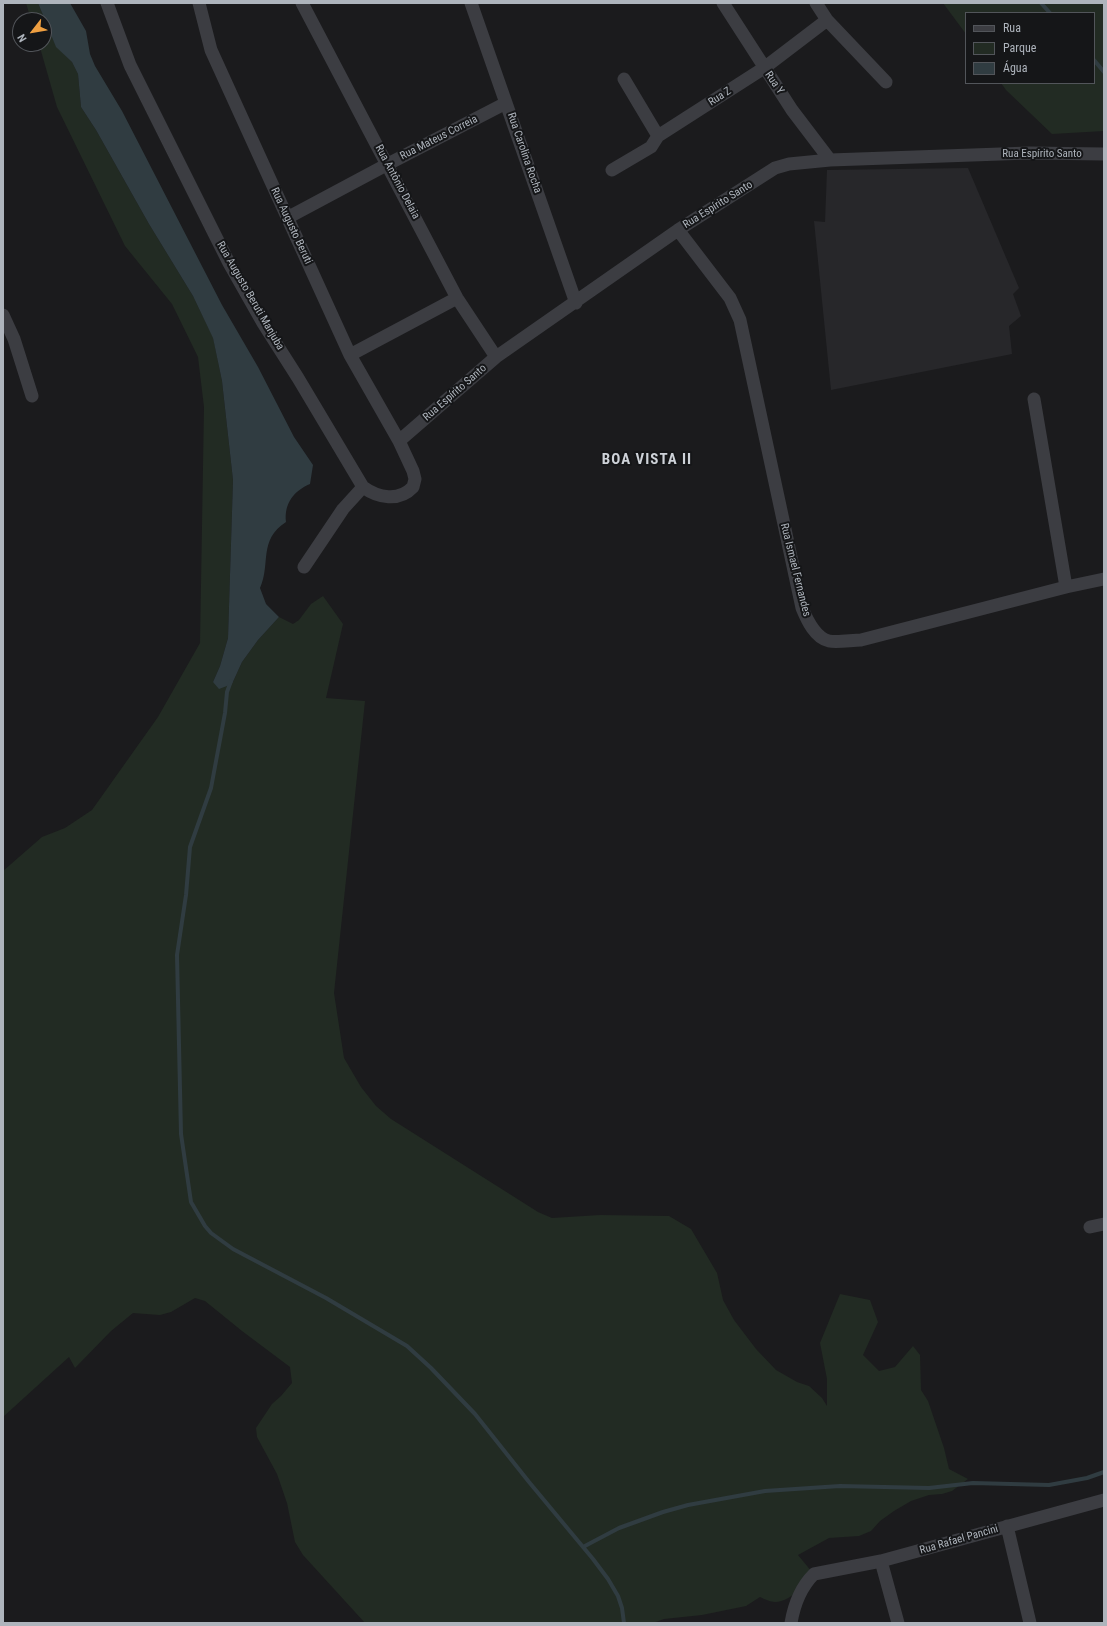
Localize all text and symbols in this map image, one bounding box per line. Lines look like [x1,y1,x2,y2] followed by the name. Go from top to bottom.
[12,12,52,52] north arrow
[965,12,1095,84] legend
[1003,21,1021,35] text: Rua
[15,32,29,44] text: N
[1003,41,1036,55] text: Parque
[1003,61,1027,75] text: Água
[762,69,786,97] street label: Rua Y
[706,85,734,109] street label: Rua Z
[504,111,544,195] street label: Rua Carolina Rocha
[398,113,480,163] street label: Rua Mateus Correia
[372,143,422,221] street label: Rua Antônio Delaia
[1002,147,1082,161] street label: Rua Espírito Santo
[681,178,755,232] street label: Rua Espírito Santo
[267,186,315,266] street label: Rua Augusto Beruti
[214,239,286,353] street label: Rua Augusto Beruti Manjuba
[421,362,489,424] street label: Rua Espírito Santo
[602,451,692,469] district label: BOA VISTA II
[777,522,813,618] street label: Rua Ismael Fernandes
[918,1522,1000,1558] street label: Rua Rafael Pancini

